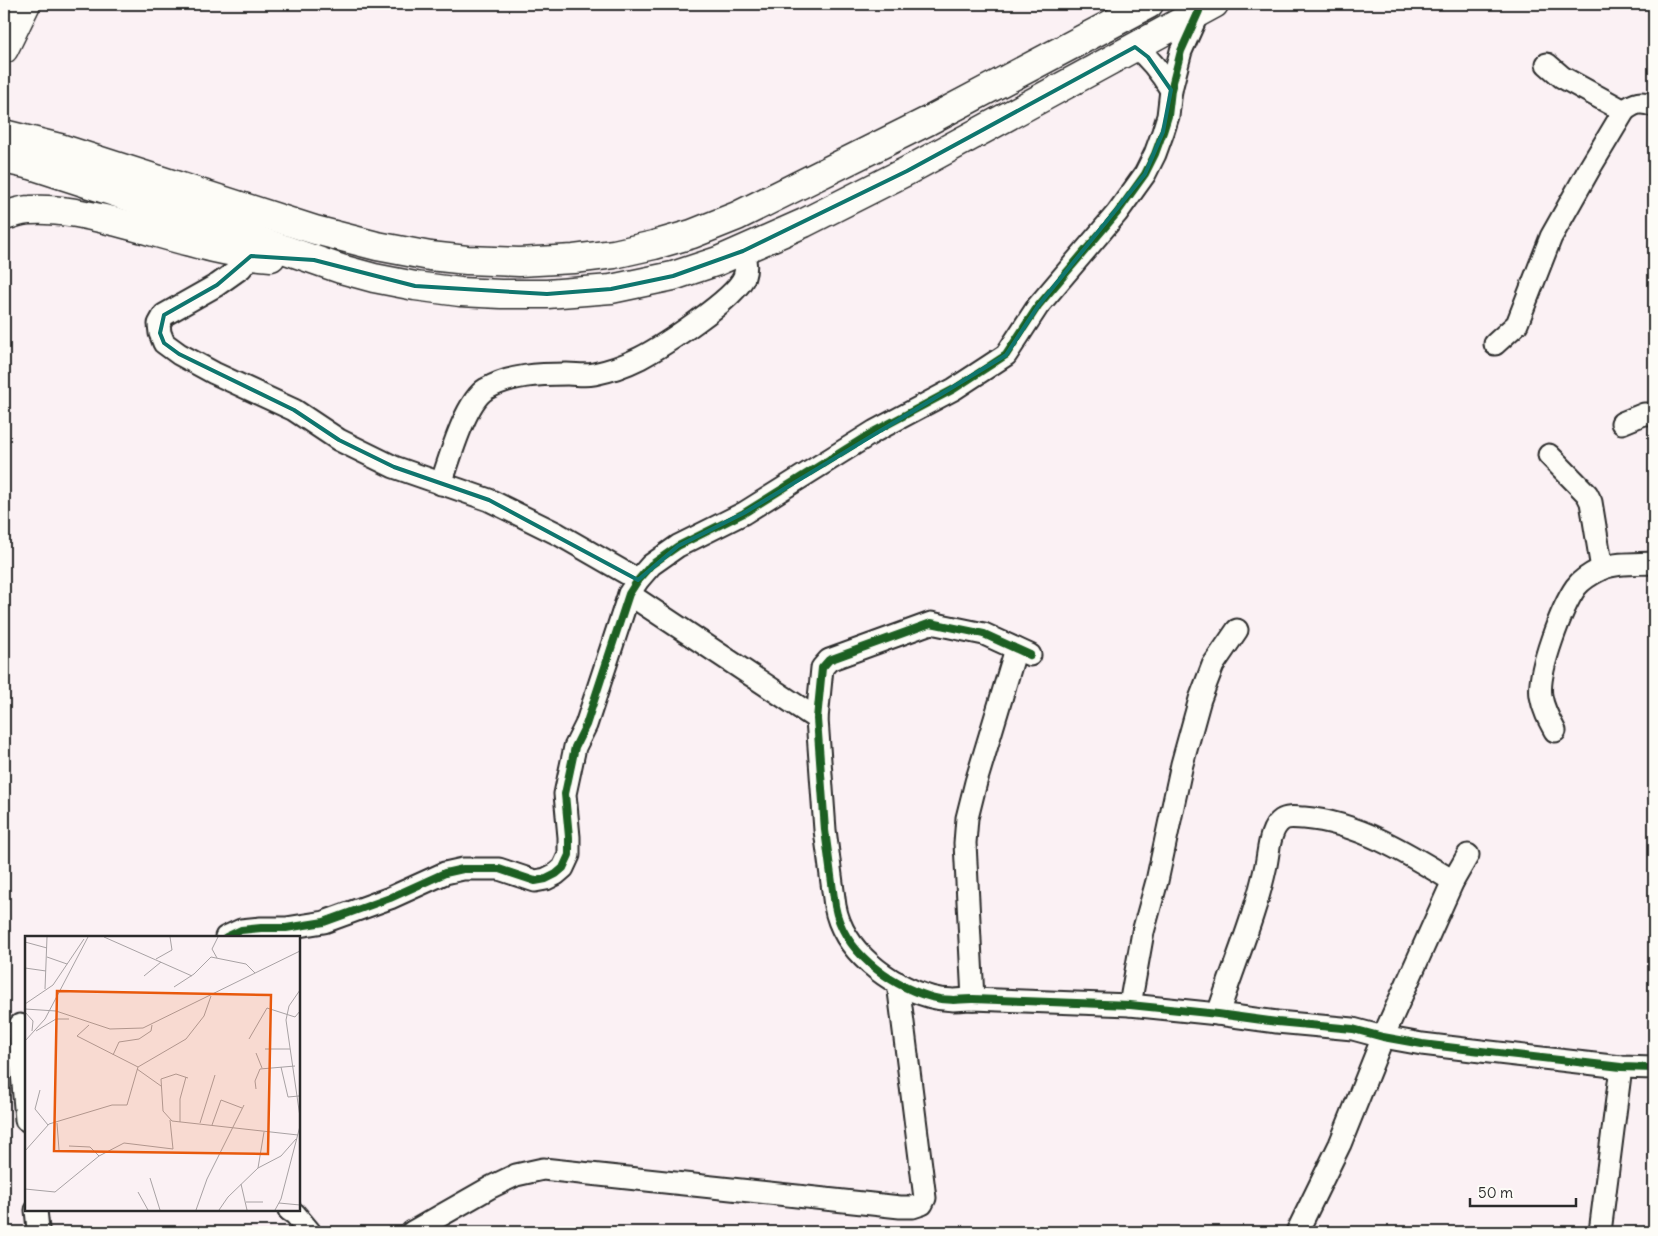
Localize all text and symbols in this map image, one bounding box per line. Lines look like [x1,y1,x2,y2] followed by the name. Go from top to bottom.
[25,936,300,1211] inset map
[1470,1176,1577,1208] scale bar
[1478,1183,1513,1202] text: 50 m

